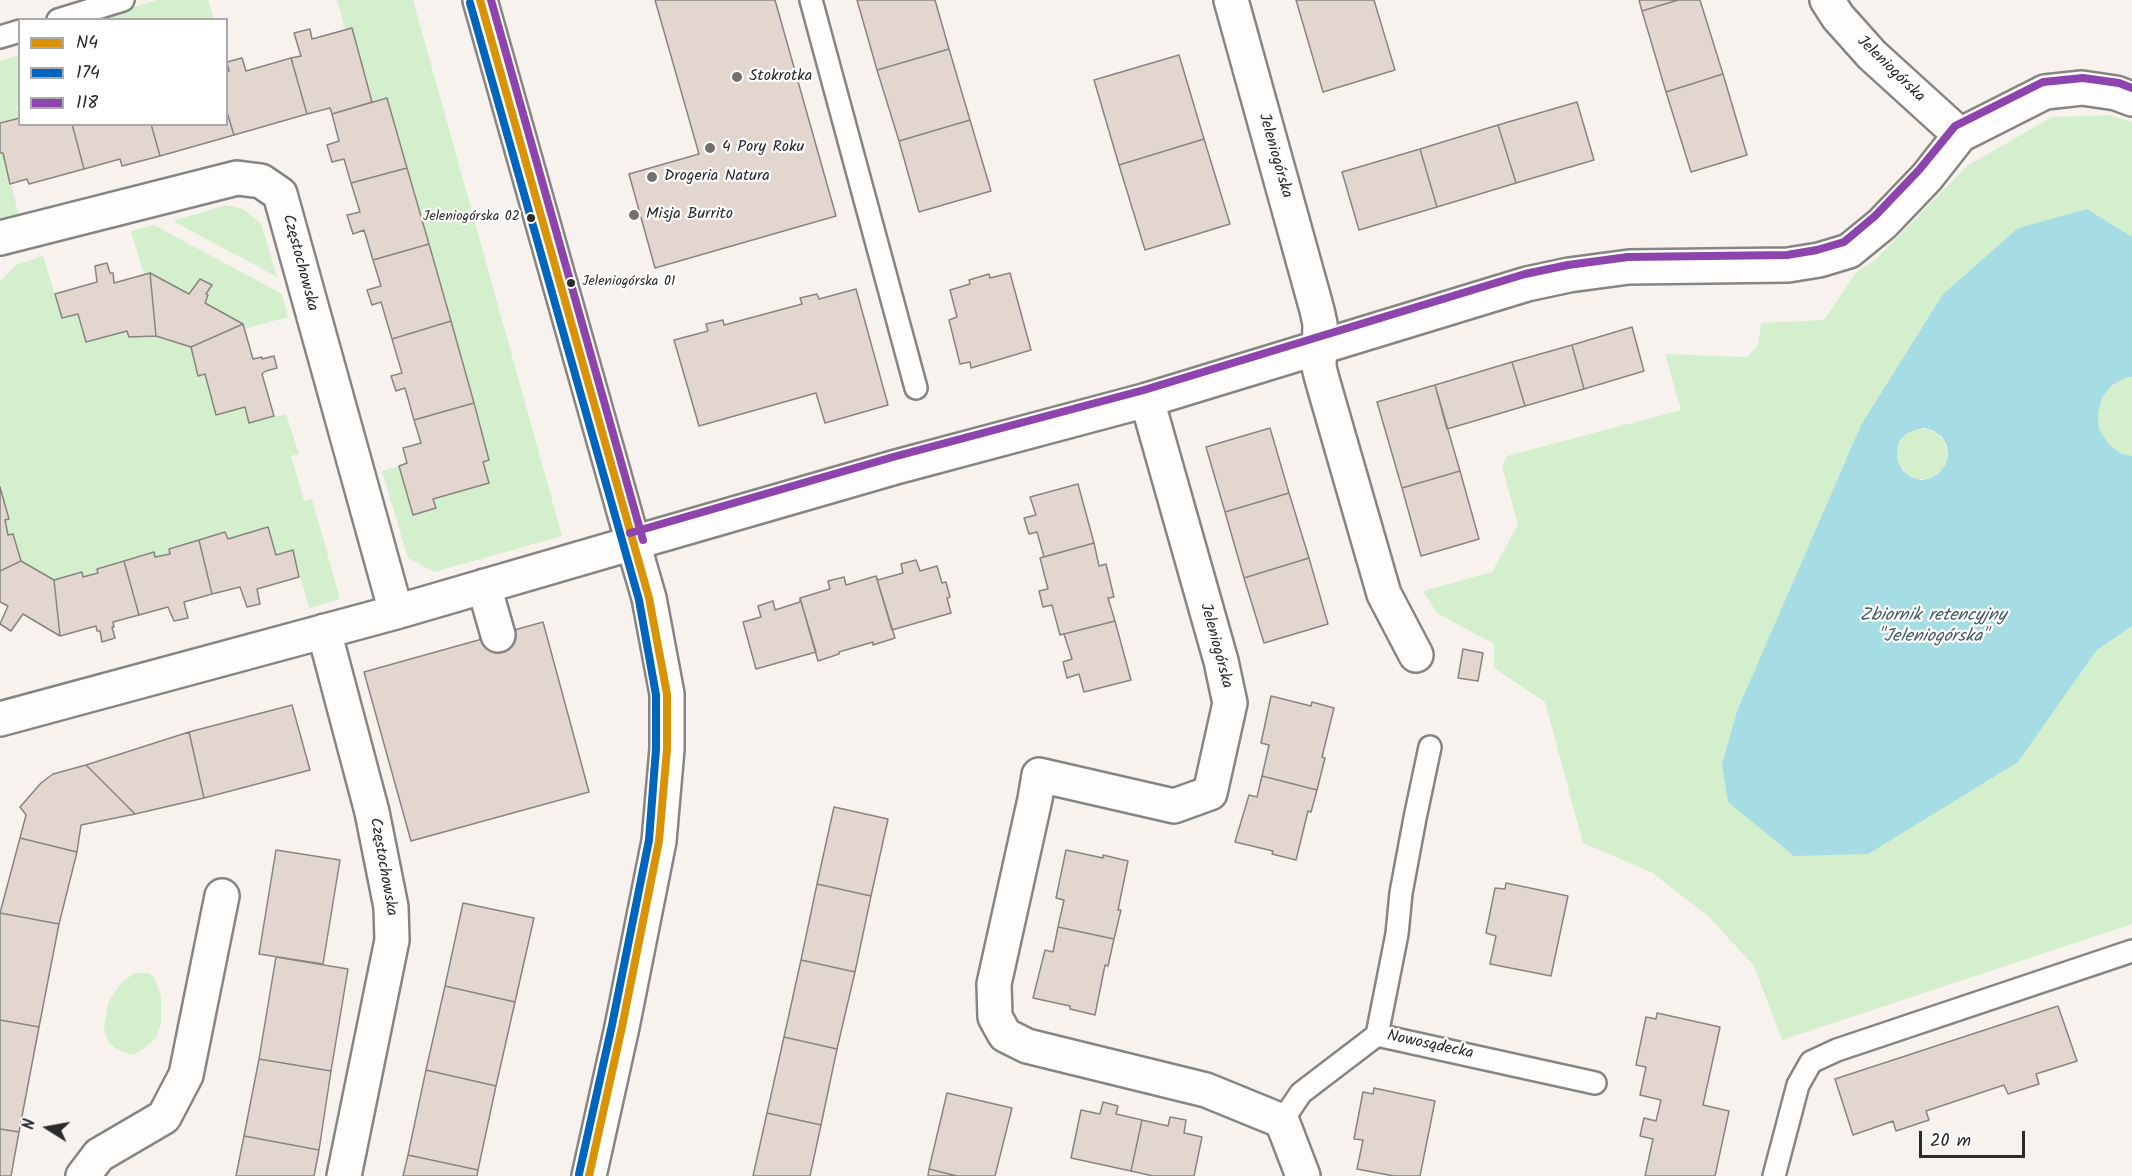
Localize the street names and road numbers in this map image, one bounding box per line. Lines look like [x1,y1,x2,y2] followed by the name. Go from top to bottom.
[1852,33,1928,107] street label: Jeleniogórska
[1253,111,1295,201] street label: Jeleniogórska
[277,212,321,314] street label: Częstochowska
[1194,601,1236,691] street label: Jeleniogórska
[364,816,400,918] street label: Częstochowska
[1385,1027,1475,1065] street label: Nowosądecka

